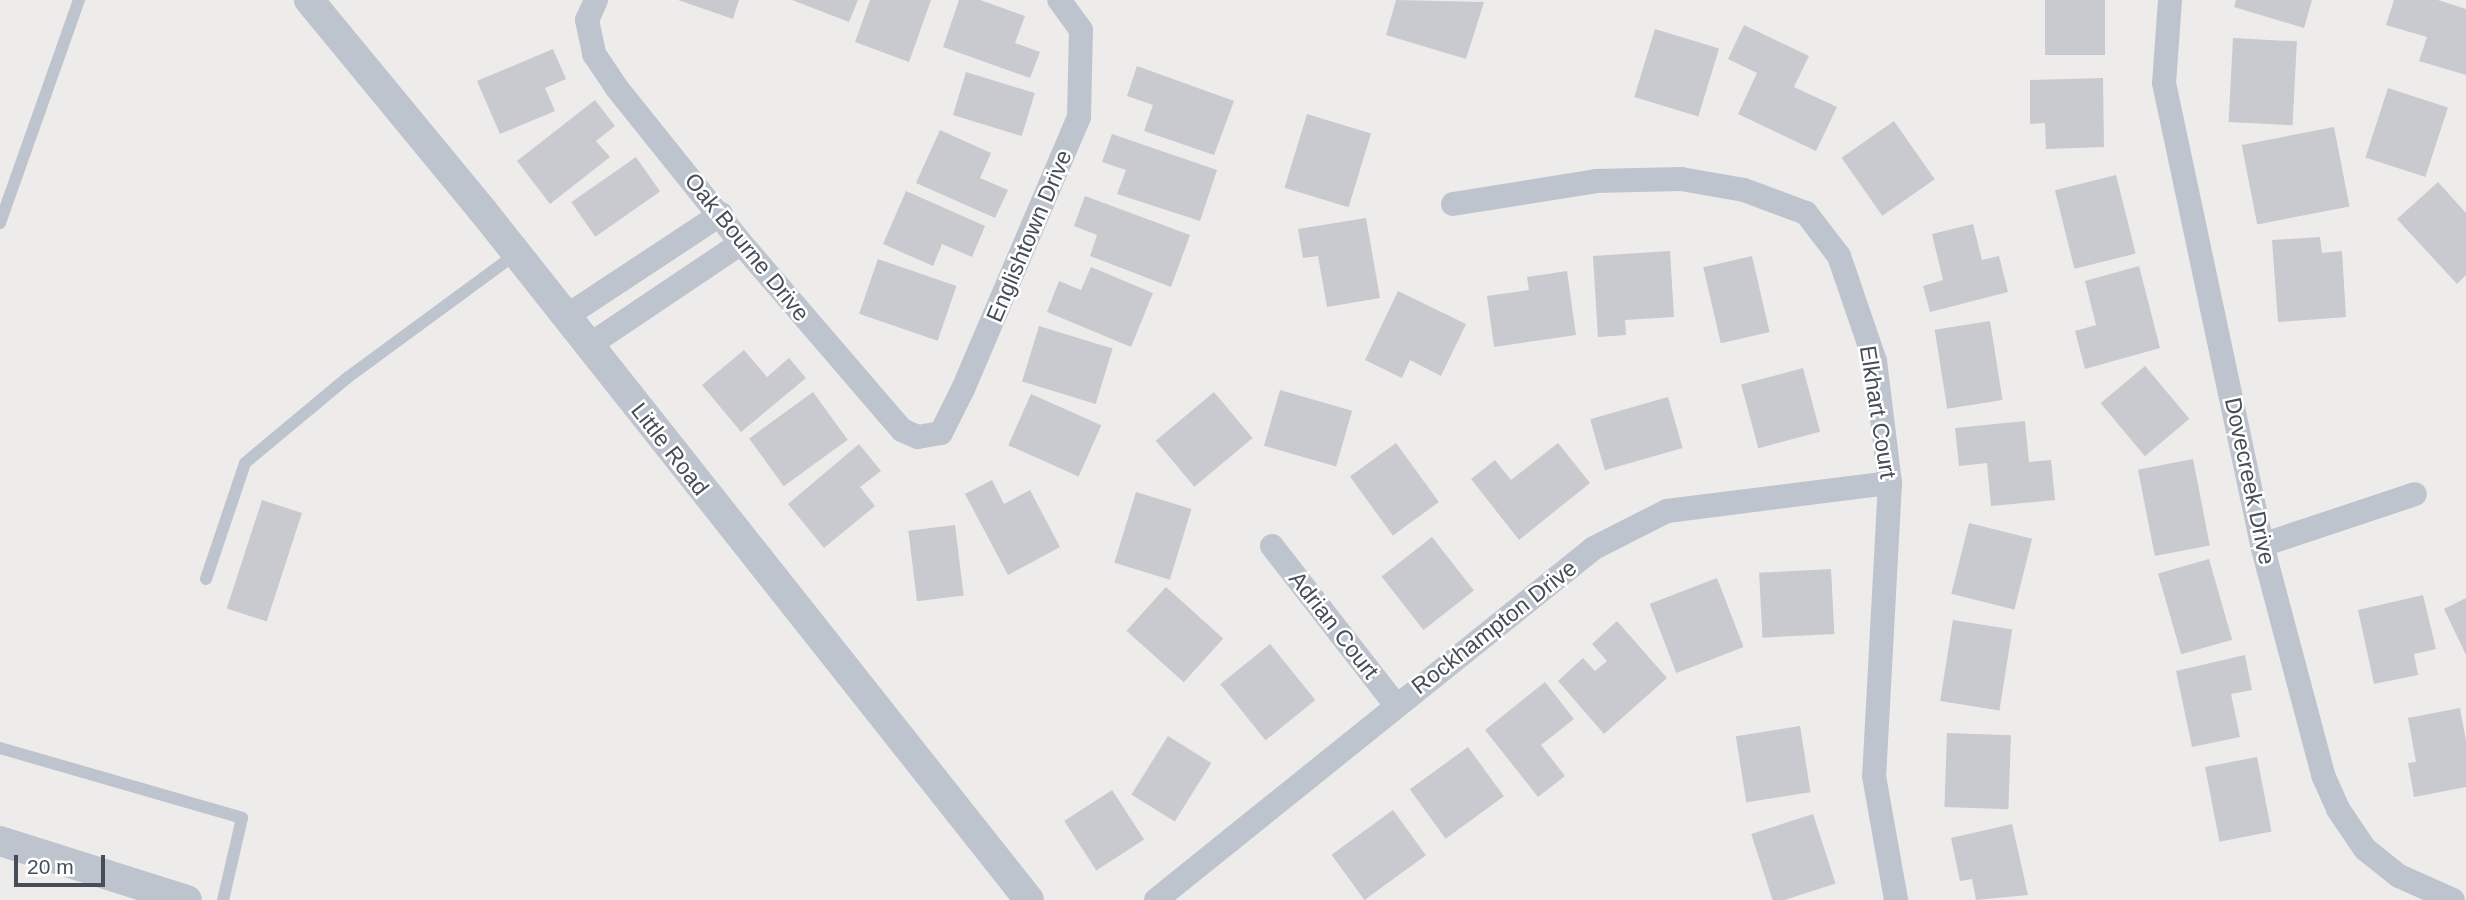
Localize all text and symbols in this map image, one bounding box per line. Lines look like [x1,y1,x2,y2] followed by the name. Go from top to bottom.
[980,146,1078,326] street label: Englishtown Drive
[679,167,815,327] street label: Oak Bourne Drive
[1854,344,1902,480] street label: Elkhart Court
[2219,395,2281,567] street label: Dovecreek Drive
[625,397,715,501] street label: Little Road
[1406,554,1582,700] street label: Rockhampton Drive
[1283,566,1385,684] street label: Adrian Court
[18,841,108,885] scale bar
[27,855,74,878] text: 20 m

